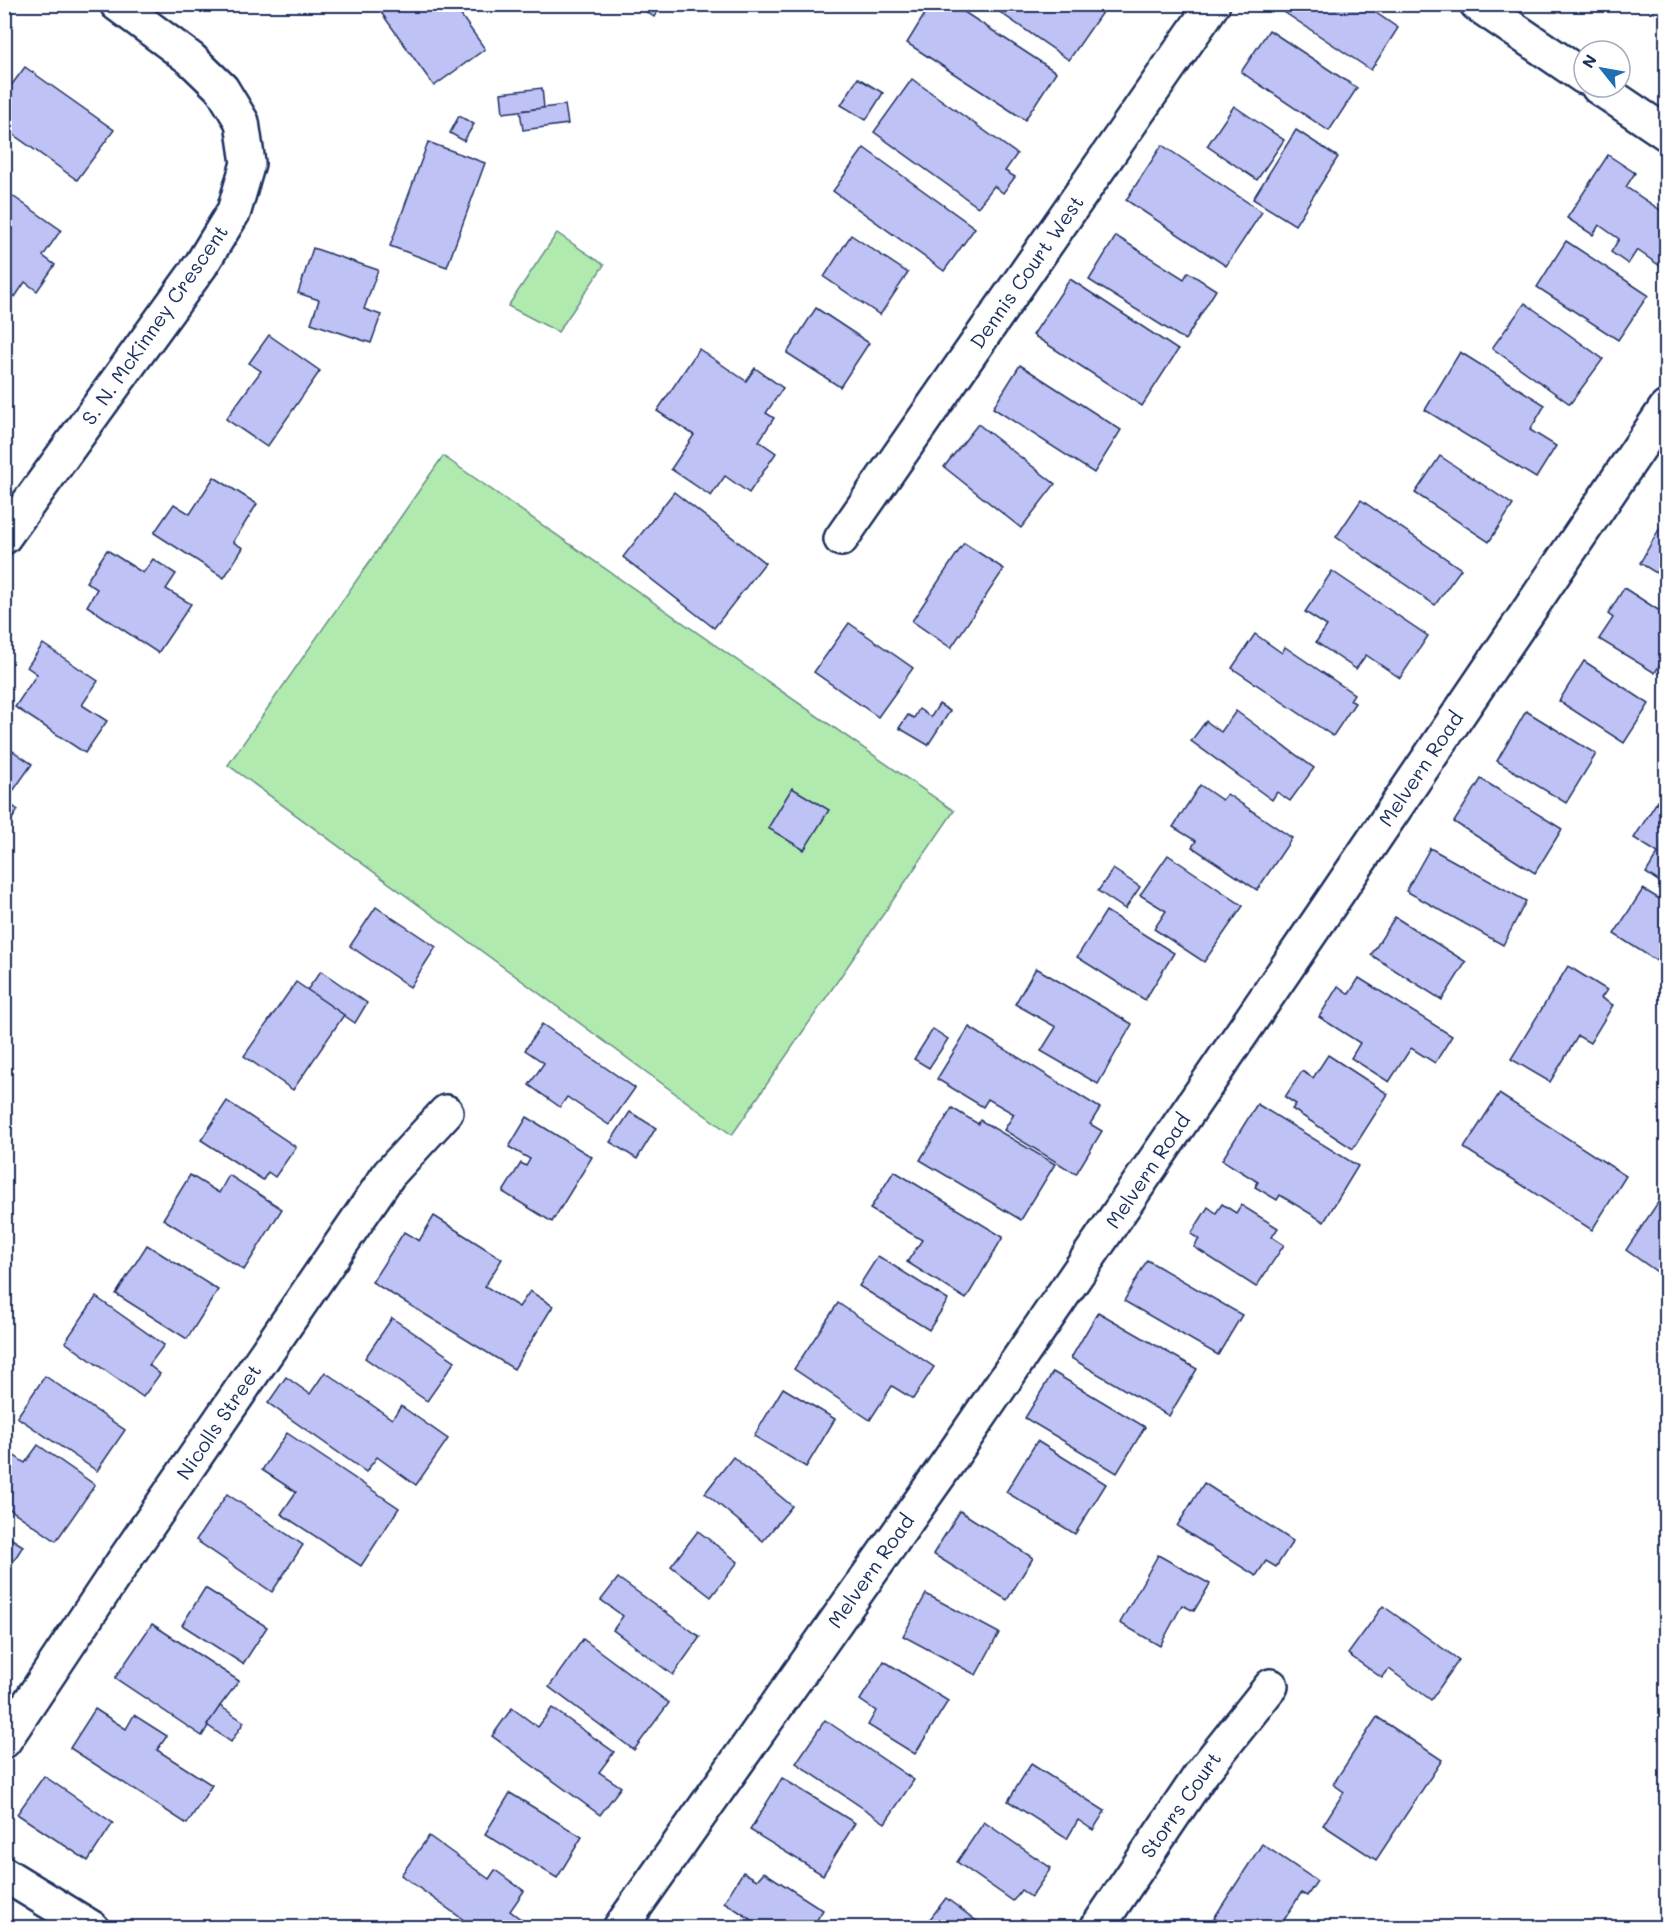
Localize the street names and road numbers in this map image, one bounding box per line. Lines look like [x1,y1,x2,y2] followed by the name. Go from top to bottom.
[964,190,1089,353] street label: Dennis Court West
[75,219,233,430] street label: S. N. McKinney Crescent
[1372,706,1468,831] street label: Melvern Road
[1099,1108,1195,1233] street label: Melvern Road
[170,1358,267,1484] street label: Nicolls Street
[821,1508,919,1633] street label: Melvern Road
[1134,1746,1226,1863] street label: Storrs Court

